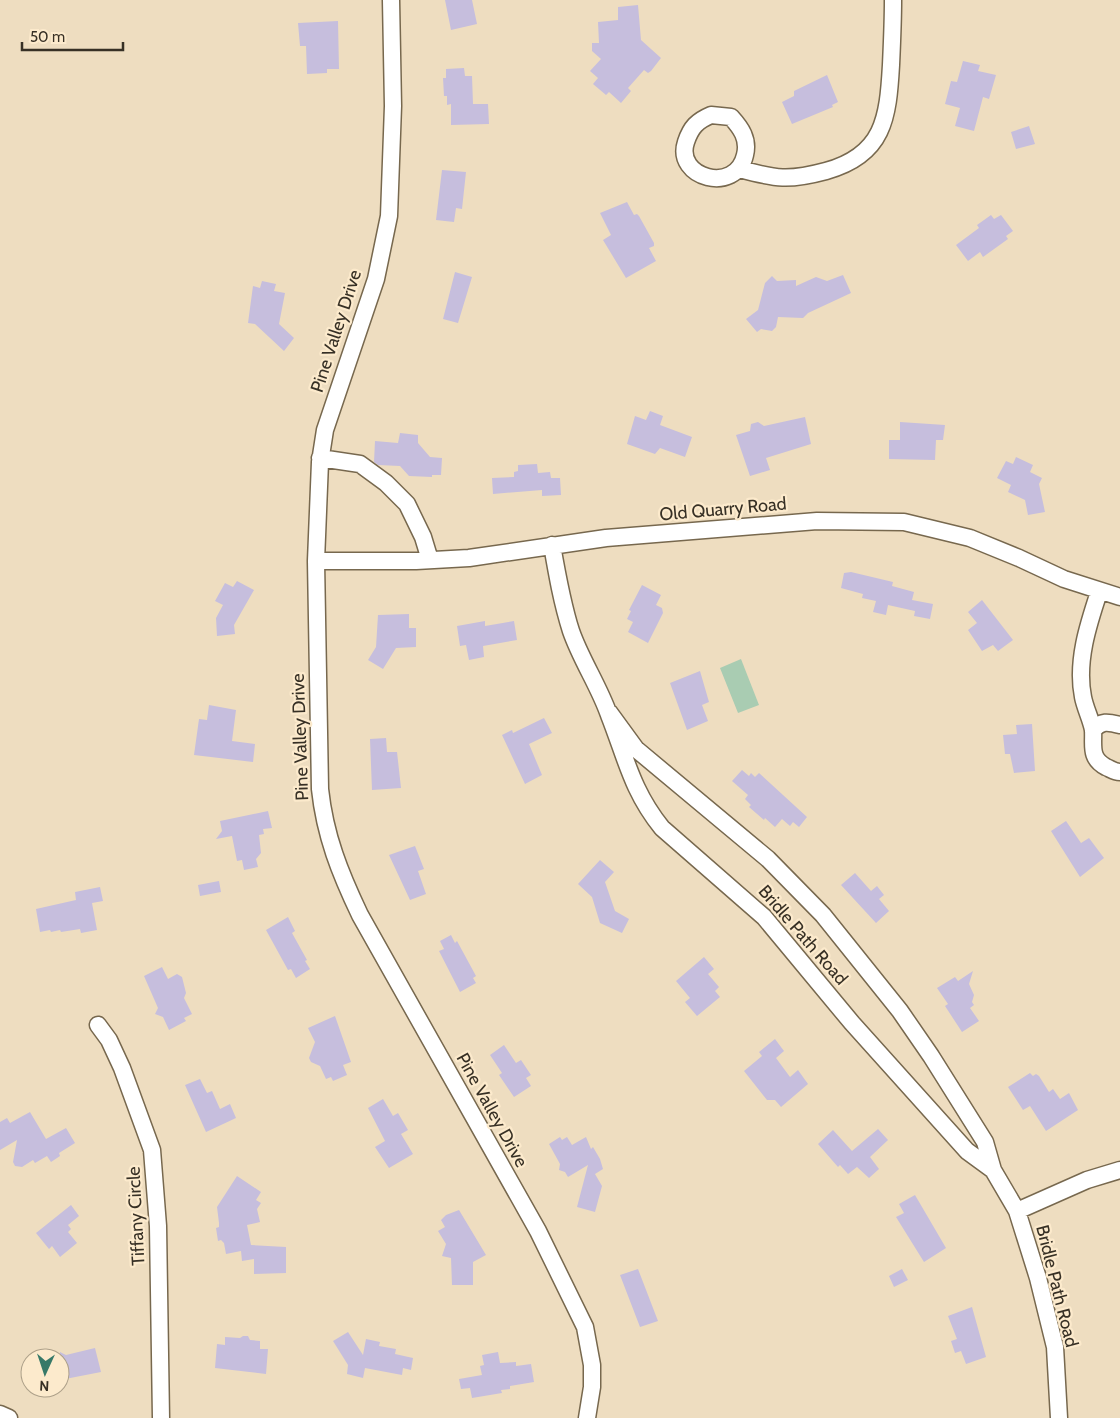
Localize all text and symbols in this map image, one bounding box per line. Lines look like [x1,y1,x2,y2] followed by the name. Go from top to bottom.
[22,20,124,52] scale bar
[30,28,65,46] text: 50 m
[306,267,366,395] street label: Pine Valley Drive
[659,492,787,526] street label: Old Quarry Road
[287,673,313,801] street label: Pine Valley Drive
[754,881,852,989] street label: Bridle Path Road
[452,1049,532,1171] street label: Pine Valley Drive
[122,1166,150,1266] street label: Tiffany Circle
[1031,1223,1083,1349] street label: Bridle Path Road
[20,1348,70,1398] north arrow
[39,1377,50,1395] text: N

